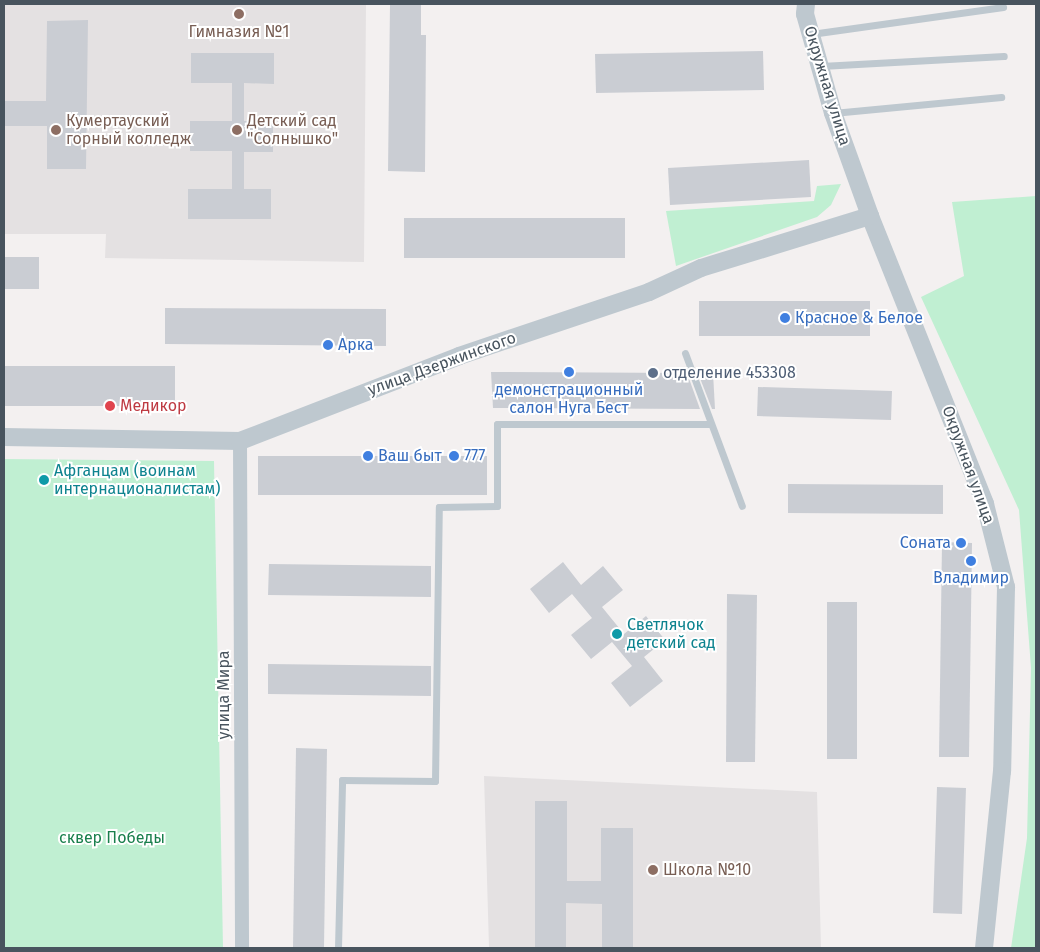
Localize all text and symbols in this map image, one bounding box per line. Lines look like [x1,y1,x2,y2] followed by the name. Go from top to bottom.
[233,8,245,20] marker: Гимназия №1
[189,22,289,42] place label: Гимназия №1
[800,24,854,148] street label: Окружная улица
[66,111,191,149] place label: Кумертауский горный колледж
[247,111,338,149] place label: Детский сад "Солнышко"
[50,124,62,136] marker: Кумертауский горный колледж
[231,124,243,136] marker: Детский сад "Солнышко"
[795,308,923,328] place label: Красное & Белое
[779,312,791,324] marker: Красное & Белое
[365,328,519,400] street label: улица Дзержинского
[338,335,373,355] place label: Арка
[322,339,334,351] marker: Арка
[663,363,796,383] place label: отделение 453308
[563,366,575,378] marker: демонстрационный салон Нуга Бест
[647,367,659,379] marker: отделение 453308
[495,380,643,418] place label: демонстрационный салон Нуга Бест
[120,396,187,416] place label: Медикор
[104,400,116,412] marker: Медикор
[938,403,998,527] street label: Окружная улица
[378,446,442,466] place label: Ваш быт
[464,446,485,466] place label: 777
[362,450,374,462] marker: Ваш быт
[448,450,460,462] marker: 777
[54,461,220,499] place label: Афганцам (воинам интернационалистам)
[38,474,50,486] marker: Афганцам (воинам интернационалистам)
[900,533,951,553] place label: Соната
[955,537,967,549] marker: Соната
[965,555,977,567] marker: Владимир
[933,568,1009,588] place label: Владимир
[627,615,716,653] place label: Светлячок детский сад
[611,628,623,640] marker: Светлячок детский сад
[214,651,234,739] street label: улица Мира
[59,828,165,848] park label: сквер Победы
[663,860,751,880] place label: Школа №10
[647,864,659,876] marker: Школа №10

